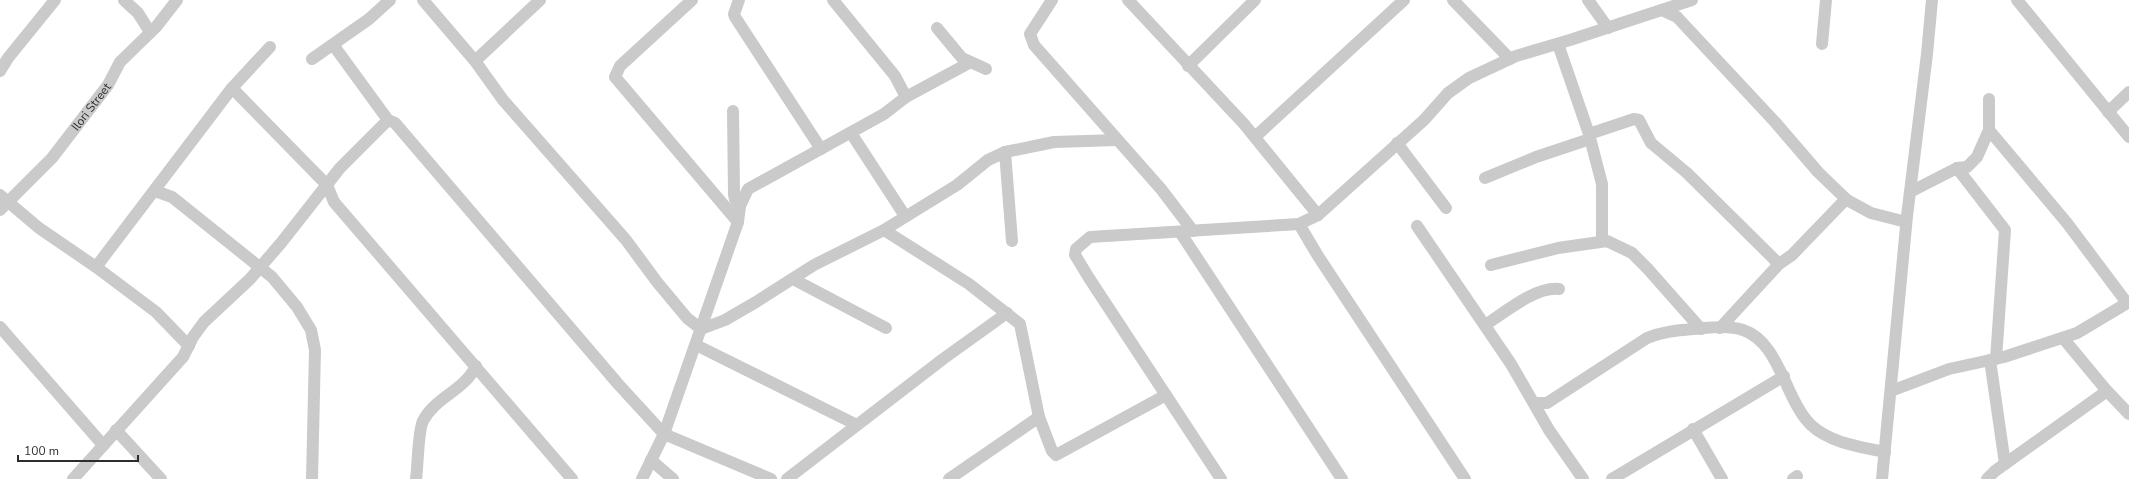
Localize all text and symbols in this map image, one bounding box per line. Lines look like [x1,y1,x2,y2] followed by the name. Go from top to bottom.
[68,79,115,134] street label: Ilori Street
[18,437,138,463] scale bar
[24,443,59,459] text: 100 m

